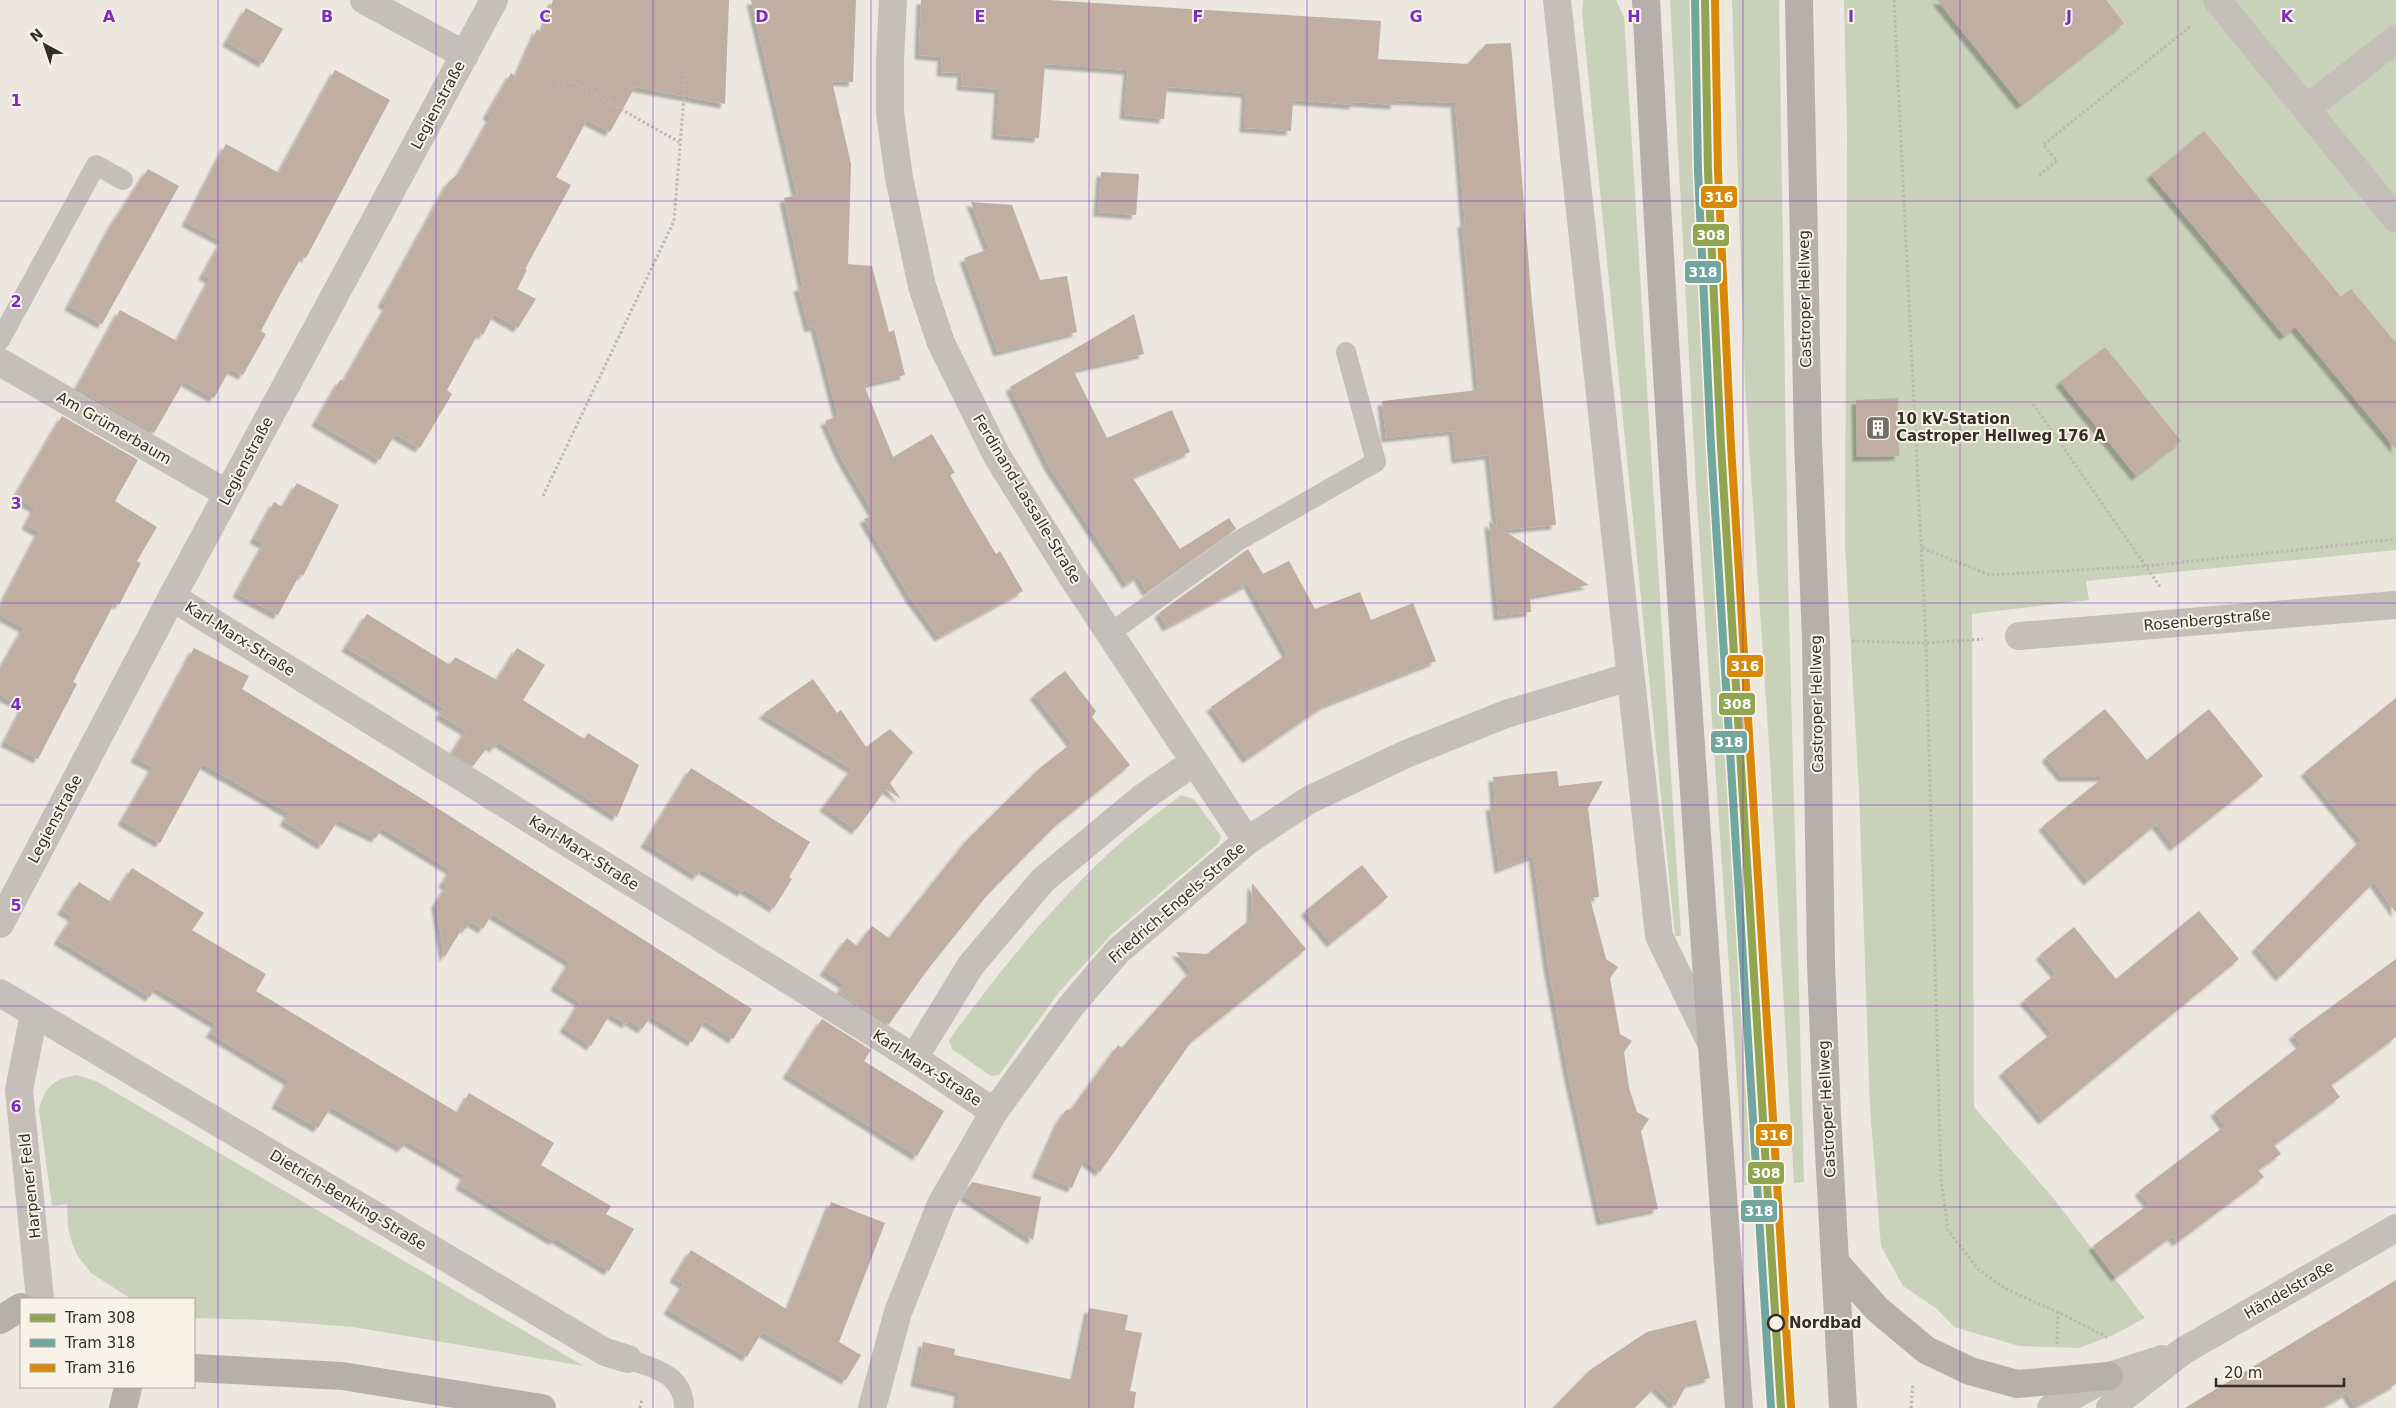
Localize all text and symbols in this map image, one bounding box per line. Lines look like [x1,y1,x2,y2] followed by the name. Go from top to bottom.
[103,7,116,26] text: A
[321,7,333,26] text: B
[539,7,551,26] text: C
[755,7,769,26] text: D
[975,7,985,26] text: E
[1193,7,1203,26] text: F
[1409,7,1423,26] text: G
[1627,7,1641,26] text: H
[1848,7,1854,26] text: I
[2065,7,2072,26] text: J
[2281,7,2294,26] text: K
[20,20,70,70] north arrow
[27,25,46,45] text: N
[407,58,469,152] street label: Legienstraße
[10,91,22,110] text: 1
[1700,185,1738,209] line badge: 316
[1704,189,1734,205] text: 316
[1692,223,1730,247] line badge: 308
[1696,227,1726,243] text: 308
[1795,230,1815,368] street label: Castroper Hellweg
[1684,260,1722,284] line badge: 318
[1688,264,1718,280] text: 318
[10,292,22,311] text: 2
[53,388,175,468] street label: Am Grümerbaum
[1896,410,2106,445] place label: 10 kV-Station Castroper Hellweg 176 A
[969,411,1085,587] street label: Ferdinand-Lassalle-Straße
[215,414,277,508] street label: Legienstraße
[1865,415,1891,441] building icon: 10 kV-Station Castroper Hellweg 176 A
[10,494,22,513] text: 3
[182,598,298,680] street label: Karl-Marx-Straße
[2143,605,2271,635] street label: Rosenbergstraße
[1807,635,1827,773] street label: Castroper Hellweg
[1726,654,1764,678] line badge: 316
[1730,658,1760,674] text: 316
[1718,692,1756,716] line badge: 308
[10,695,22,714] text: 4
[1722,696,1752,712] text: 308
[1710,730,1748,754] line badge: 318
[1714,734,1744,750] text: 318
[24,772,86,866] street label: Legienstraße
[526,812,642,894] street label: Karl-Marx-Straße
[1105,839,1249,967] street label: Friedrich-Engels-Straße
[10,896,22,915] text: 5
[869,1026,985,1110] street label: Karl-Marx-Straße
[1814,1040,1840,1178] street label: Castroper Hellweg
[10,1097,22,1116] text: 6
[1755,1123,1793,1147] line badge: 316
[1759,1127,1789,1143] text: 316
[16,1132,44,1240] street label: Harpener Feld
[266,1146,430,1254] street label: Dietrich-Benking-Straße
[1747,1161,1785,1185] line badge: 308
[1751,1165,1781,1181] text: 308
[1740,1199,1778,1223] line badge: 318
[1744,1203,1774,1219] text: 318
[2241,1257,2337,1323] street label: Händelstraße
[20,1298,195,1388] legend
[64,1309,135,1327] text: Tram 308
[1767,1314,1785,1332] marker: Nordbad
[1789,1314,1862,1332] place label: Nordbad
[64,1334,135,1352] text: Tram 318
[2216,1356,2344,1388] scale bar
[64,1359,135,1377] text: Tram 316
[2224,1364,2262,1382] text: 20 m

